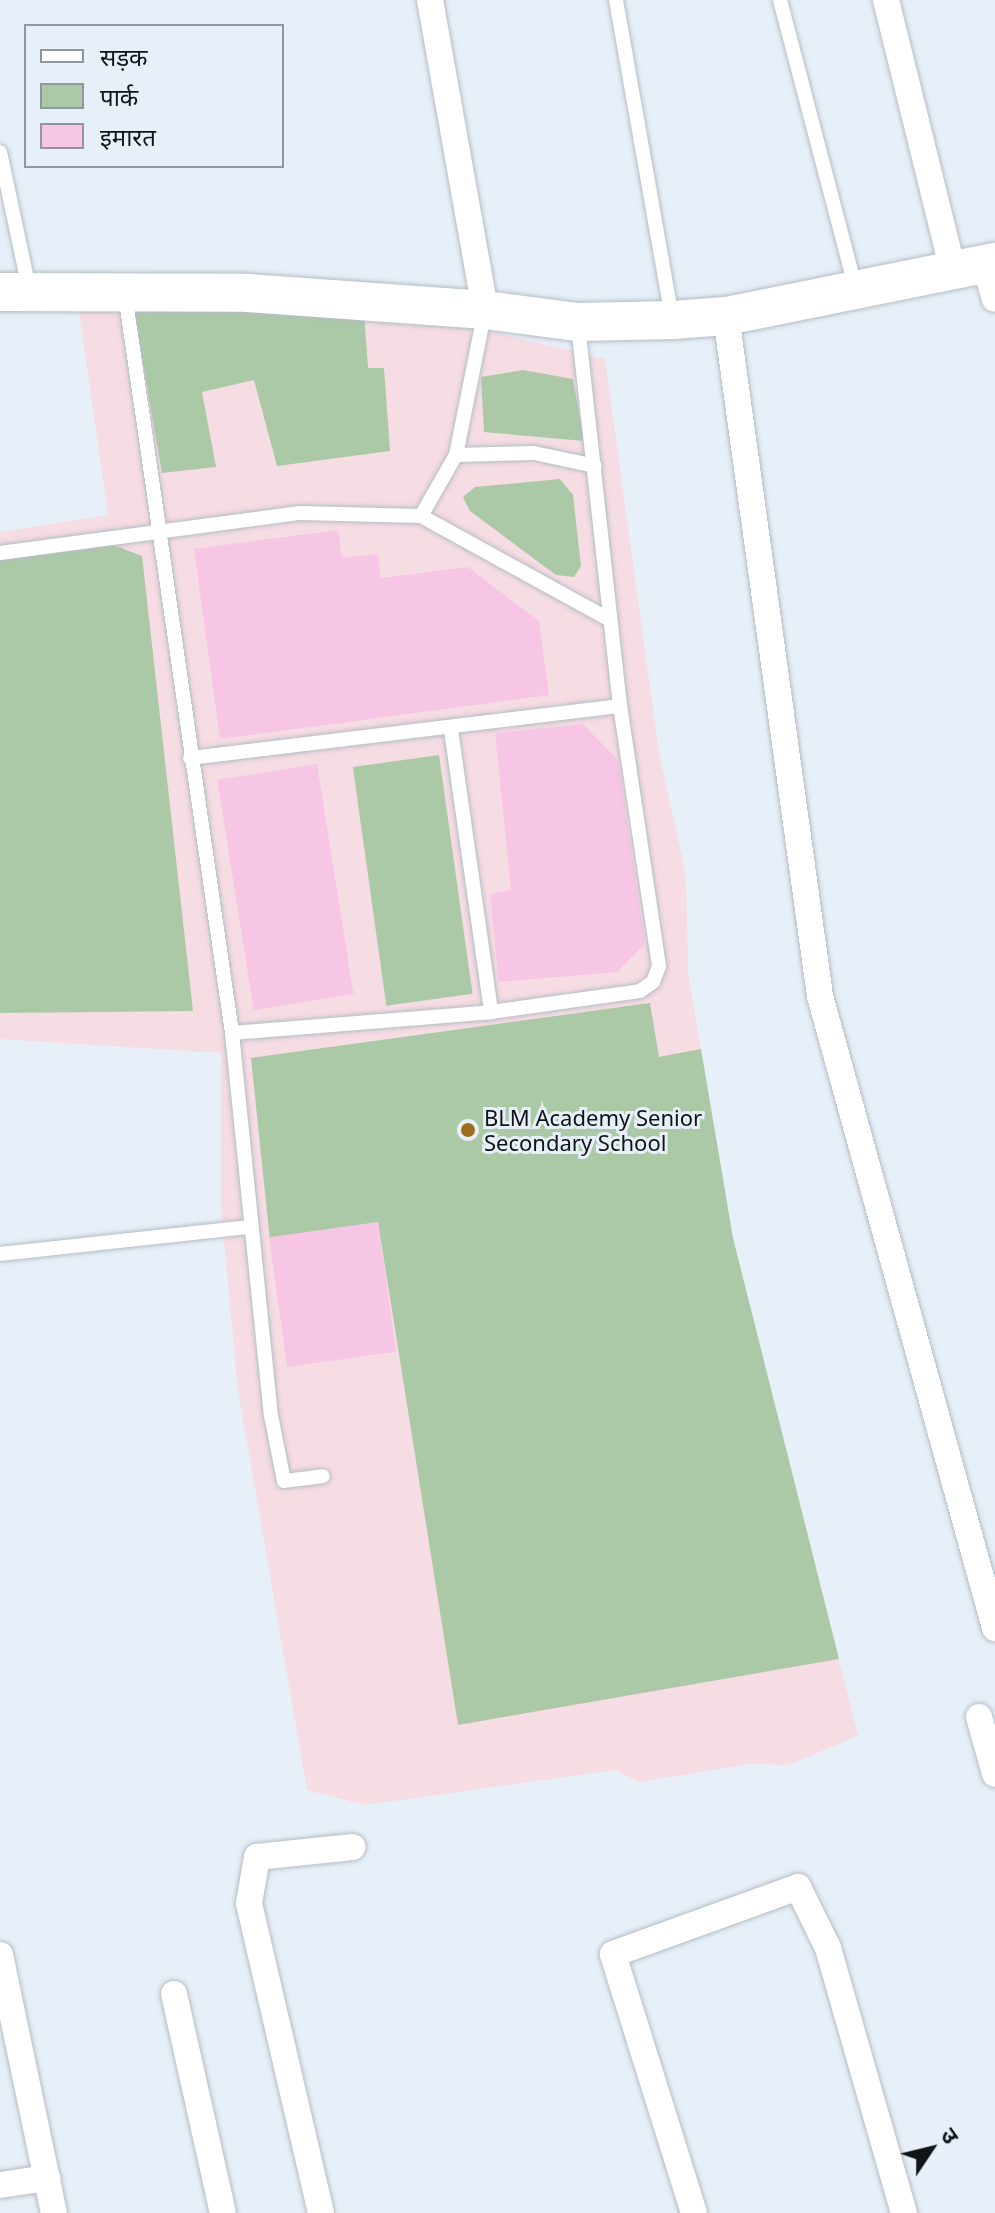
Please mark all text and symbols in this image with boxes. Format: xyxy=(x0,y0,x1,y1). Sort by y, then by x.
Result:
legend xyxy=(24,24,284,168)
text: सड़क xyxy=(100,40,148,73)
text: पार्क xyxy=(100,80,138,113)
text: इमारत xyxy=(100,120,156,153)
place label: BLM Academy Senior Secondary School xyxy=(484,1104,702,1156)
marker: BLM Academy Senior Secondary School xyxy=(459,1121,477,1139)
north arrow xyxy=(891,2109,971,2189)
text: उ xyxy=(935,2121,967,2149)

